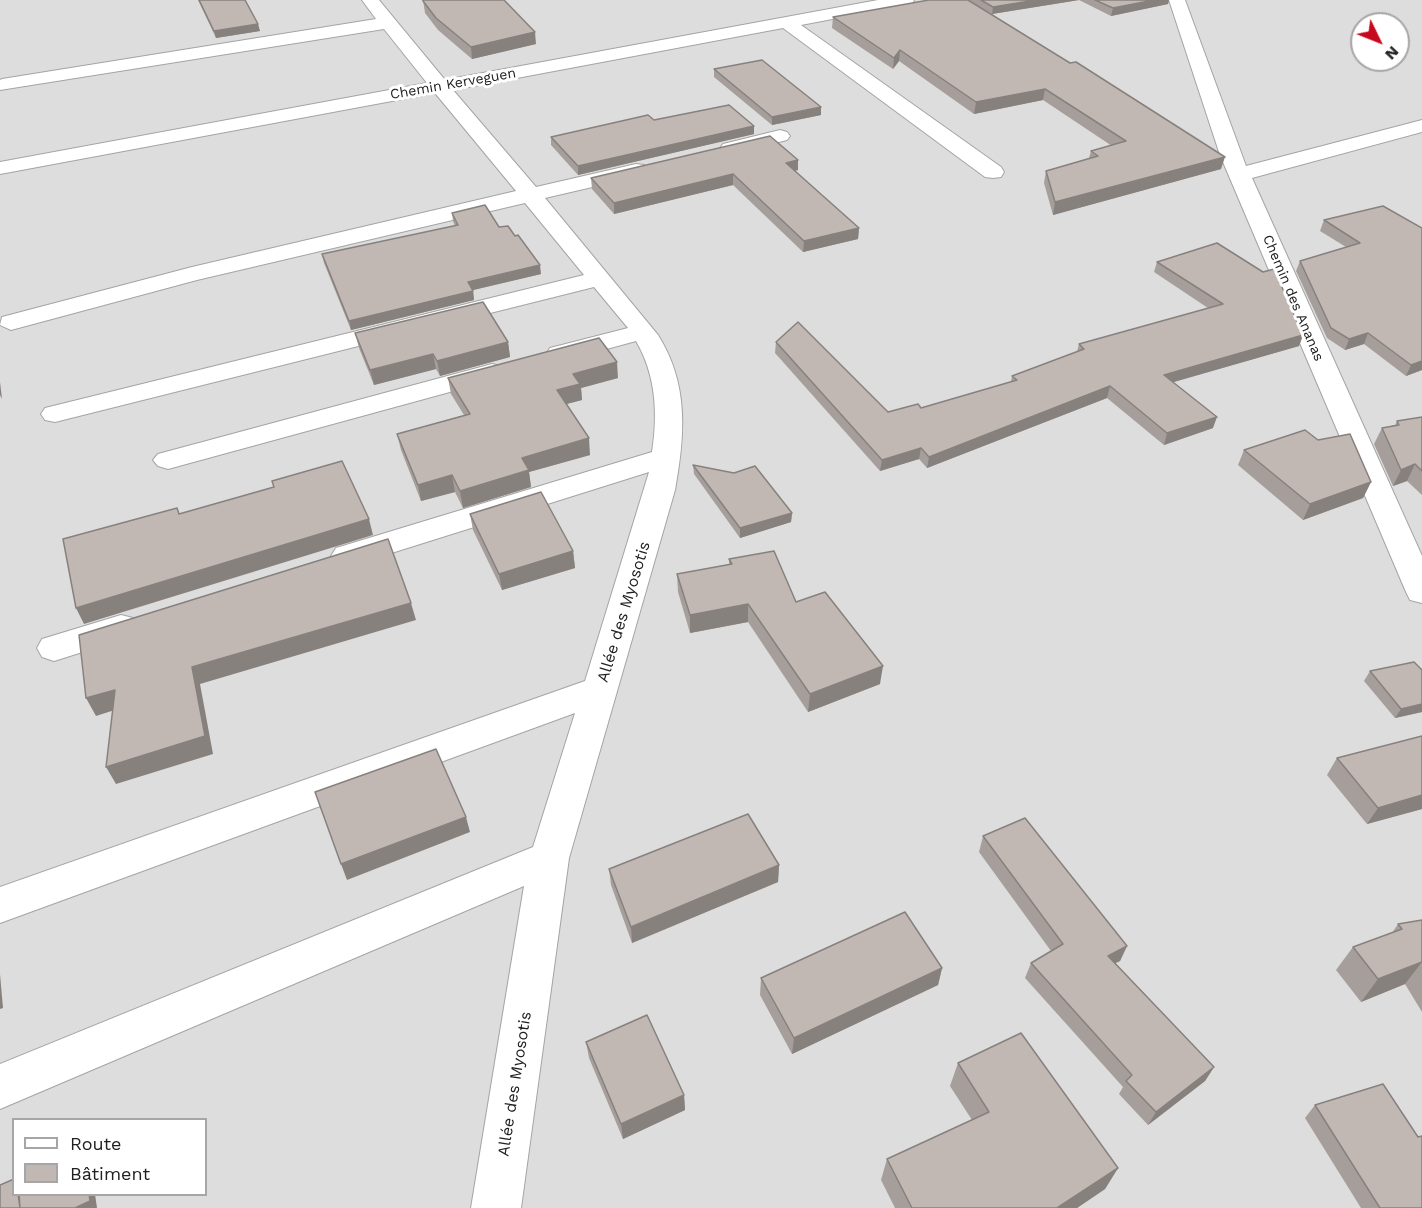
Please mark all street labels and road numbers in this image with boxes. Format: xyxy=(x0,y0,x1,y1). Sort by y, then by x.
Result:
street label: Chemin Kerveguen xyxy=(389,65,517,103)
street label: Chemin des Ananas xyxy=(1259,232,1327,364)
street label: Allée des Myosotis xyxy=(593,539,655,685)
street label: Allée des Myosotis xyxy=(494,1010,536,1158)

